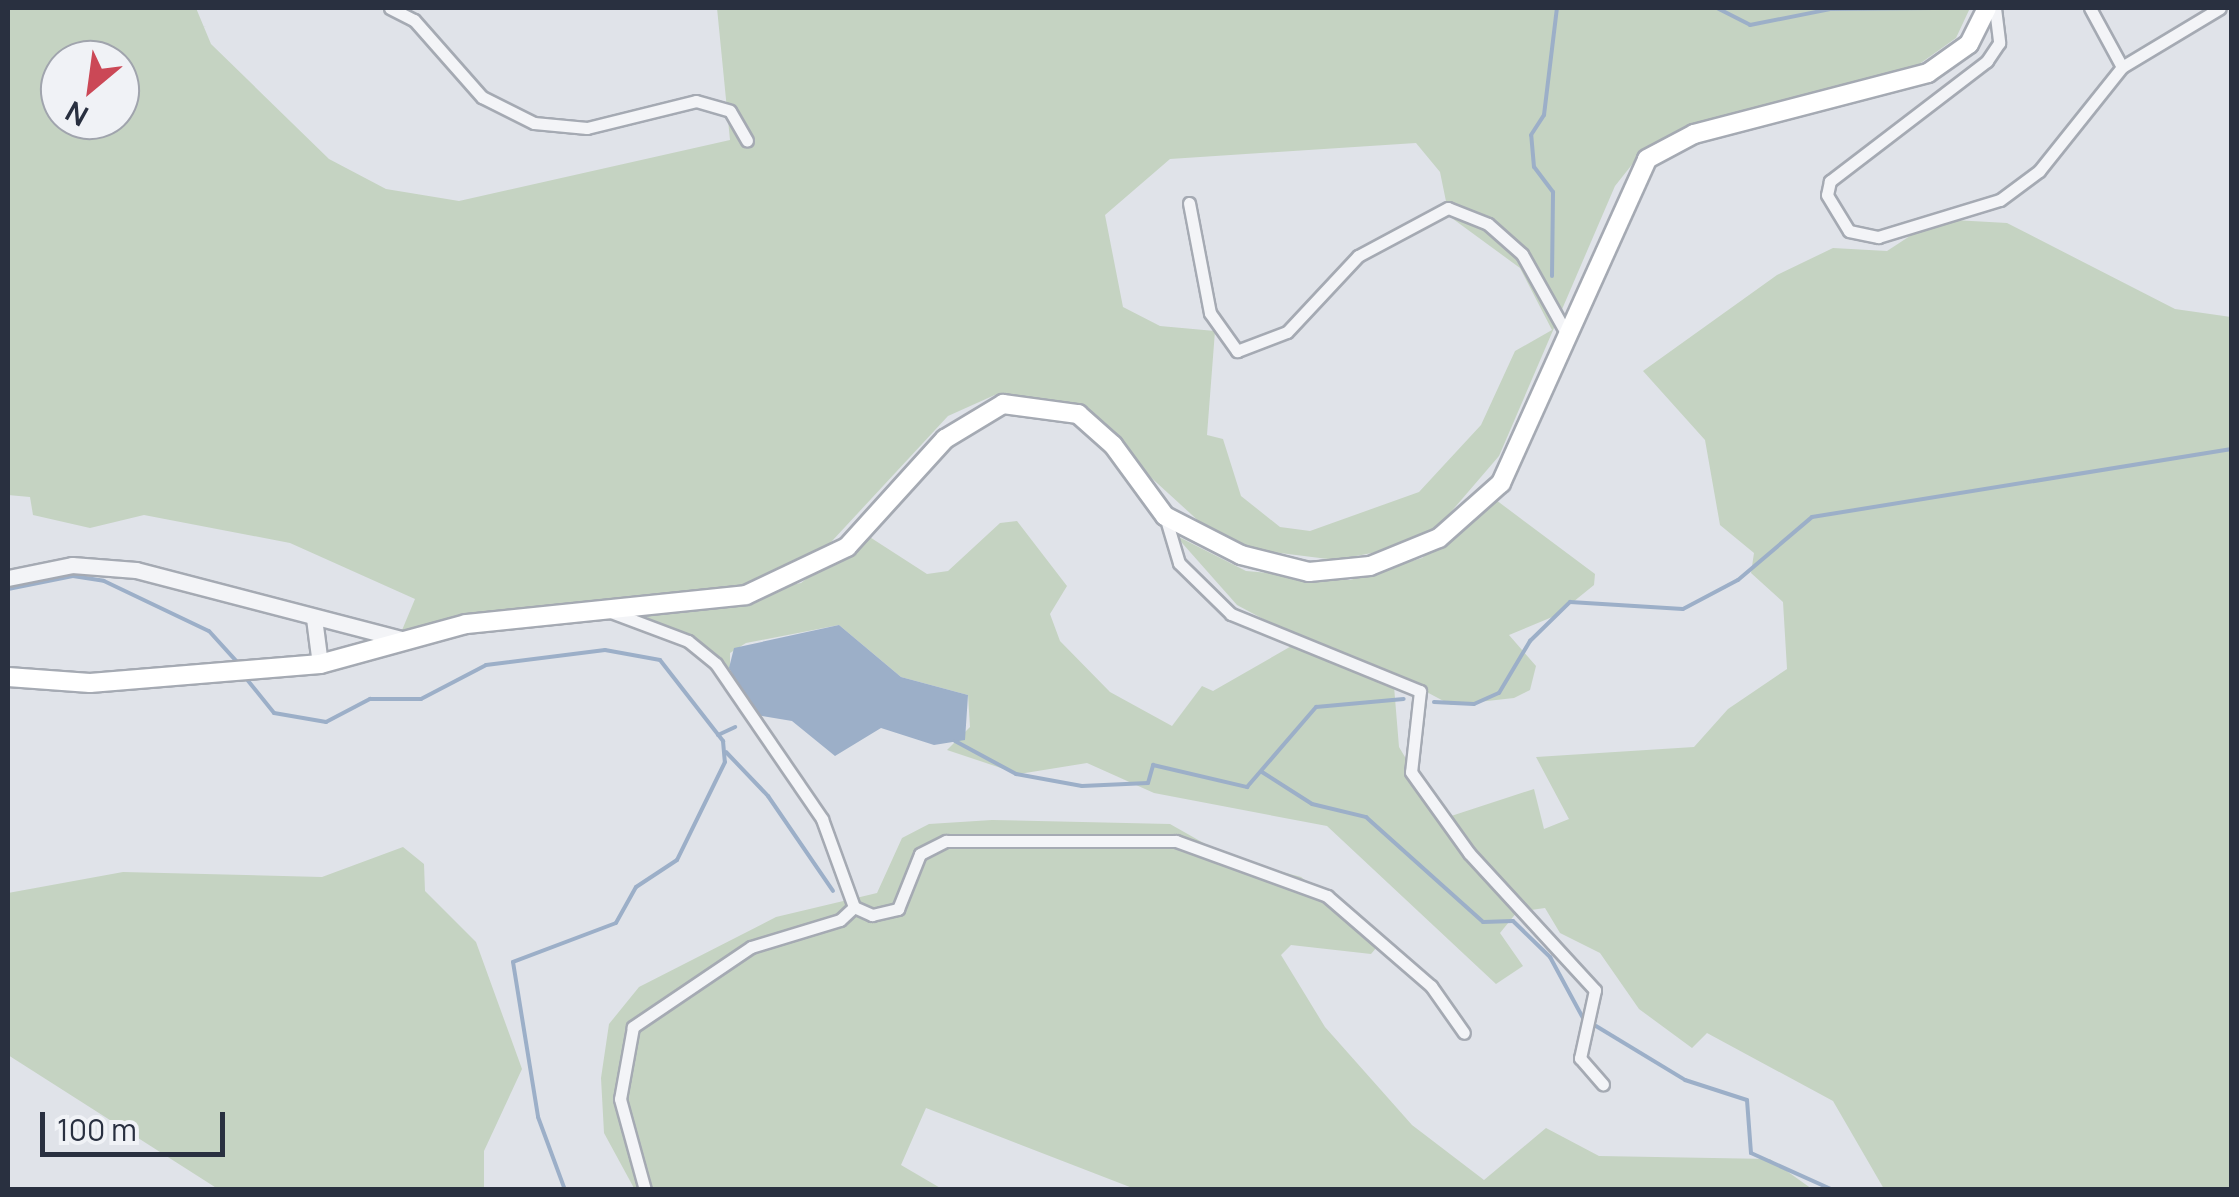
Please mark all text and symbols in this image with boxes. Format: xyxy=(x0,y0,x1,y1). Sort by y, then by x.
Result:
north arrow xyxy=(40,40,140,140)
text: N xyxy=(58,93,94,136)
scale bar xyxy=(45,1092,230,1154)
text: 100 m xyxy=(57,1109,137,1150)

